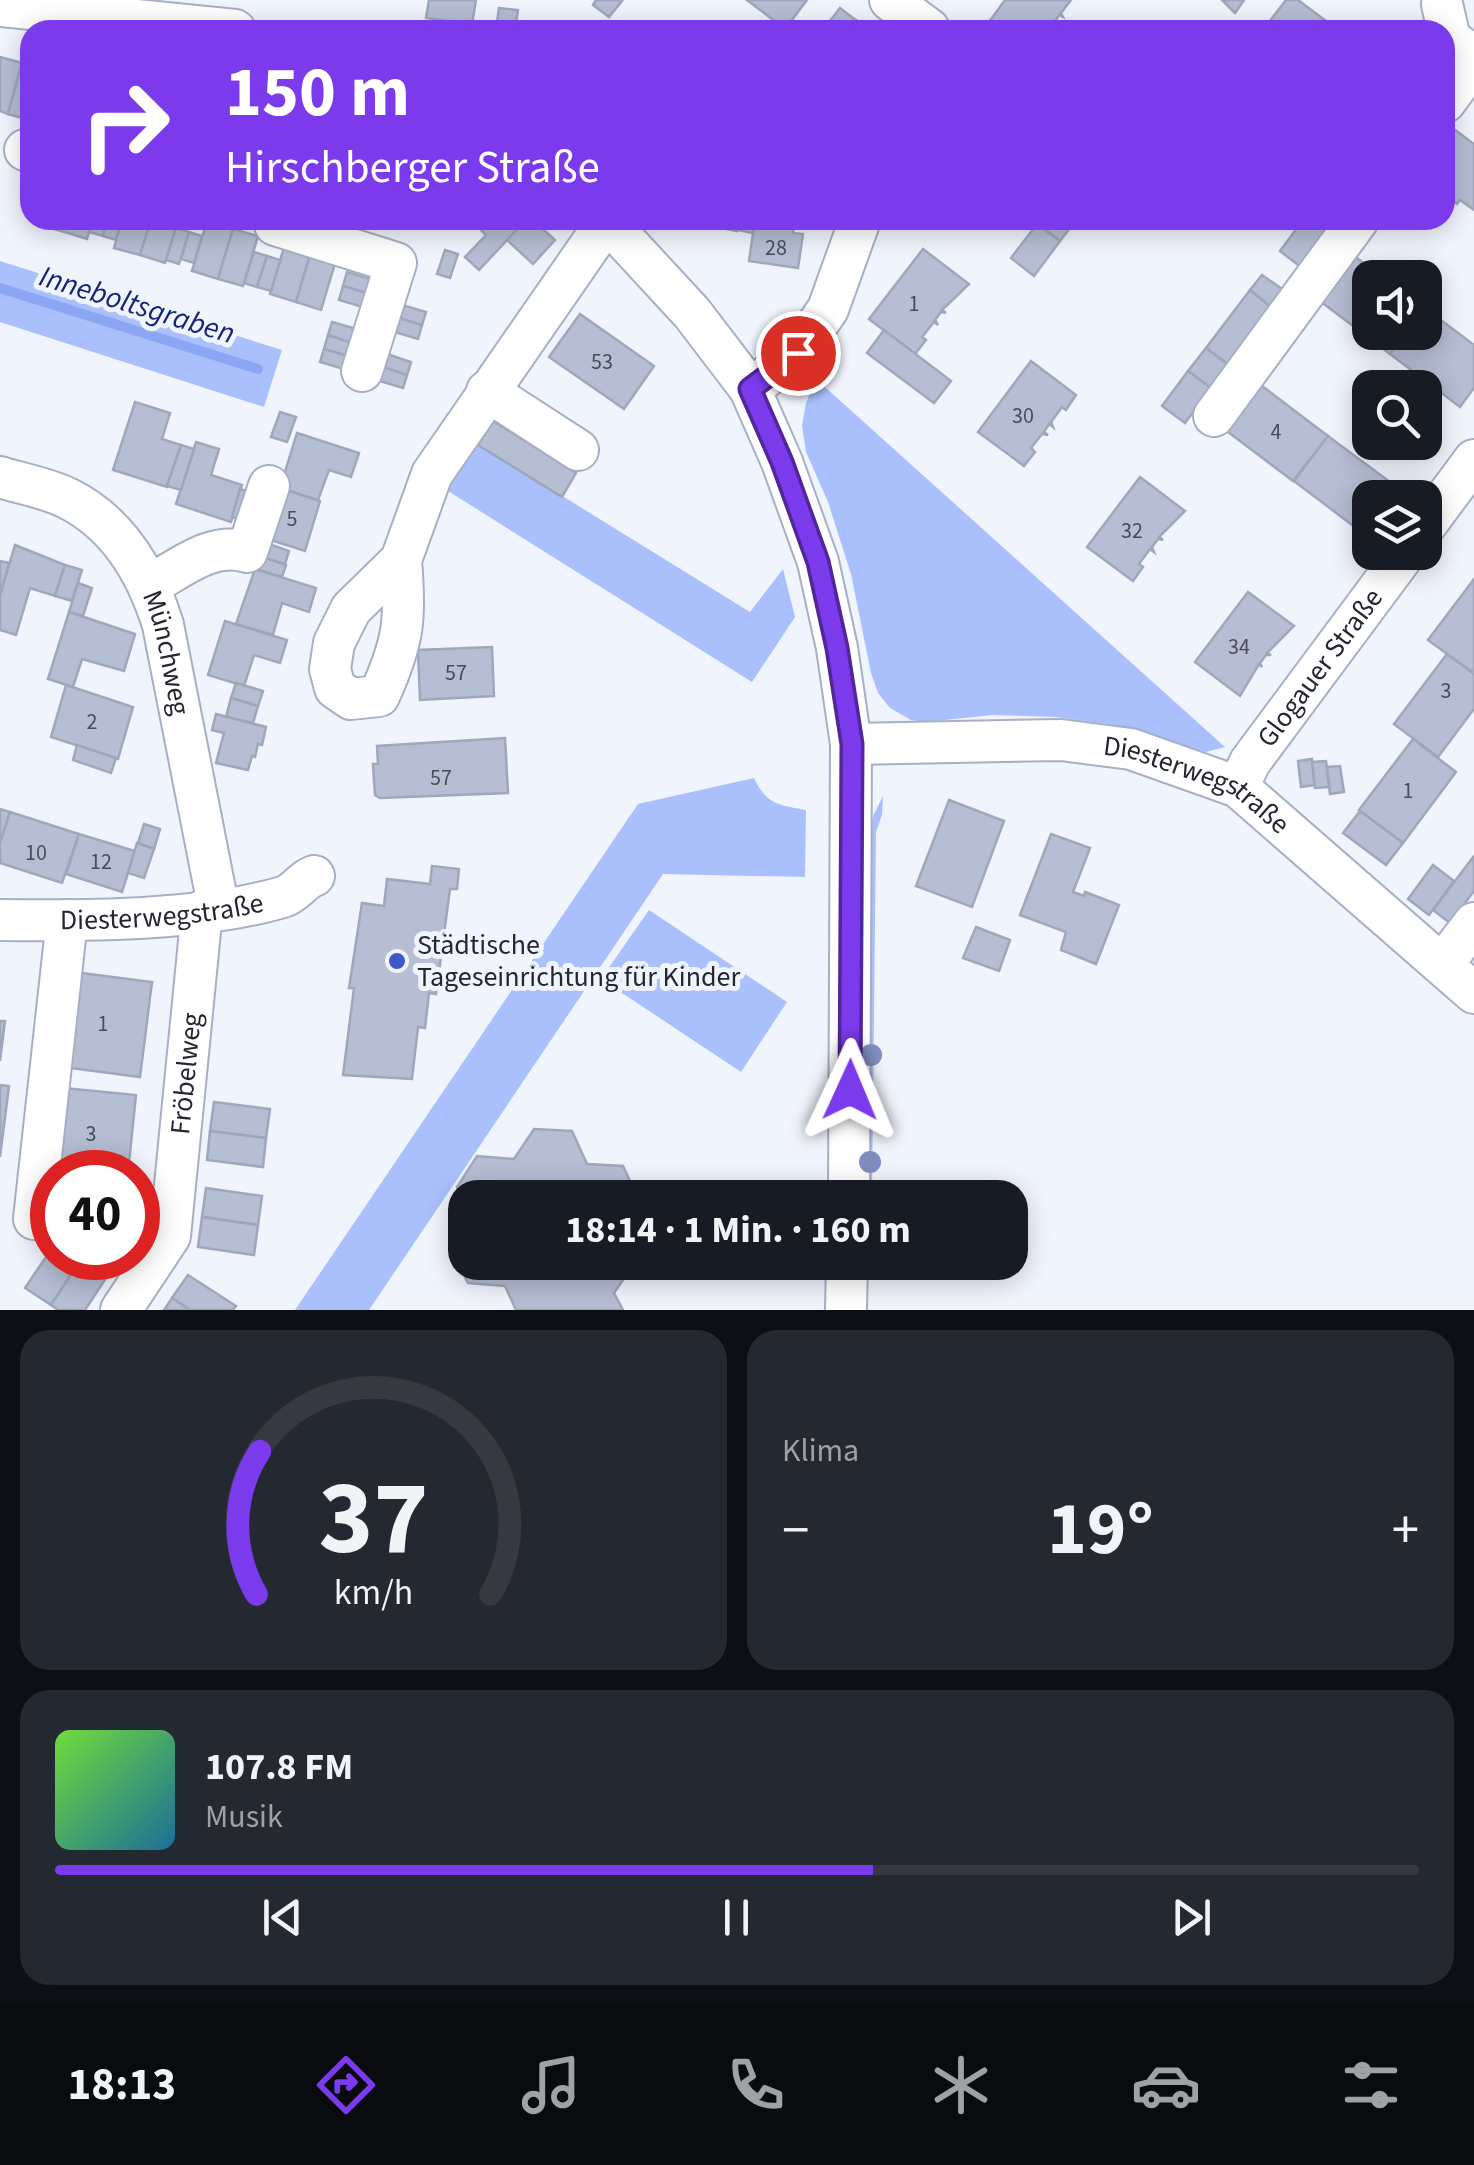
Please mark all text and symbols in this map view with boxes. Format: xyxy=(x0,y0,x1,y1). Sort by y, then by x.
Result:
text: 150 m xyxy=(225,43,410,143)
icon: right xyxy=(60,60,190,190)
text: Hirschberger Straße xyxy=(225,136,600,200)
house number: 28 xyxy=(765,232,787,264)
water label: Inneboltsgraben xyxy=(34,255,240,355)
map controls xyxy=(1352,260,1442,570)
button: sound xyxy=(1352,260,1442,350)
house number: 1 xyxy=(909,288,919,320)
pin xyxy=(756,311,841,396)
icon: arrive xyxy=(771,326,826,381)
house number: 53 xyxy=(591,346,613,378)
button: search xyxy=(1352,370,1442,460)
house number: 30 xyxy=(1012,400,1034,432)
house number: 4 xyxy=(1271,416,1282,448)
button: layers xyxy=(1352,480,1442,570)
house number: 5 xyxy=(287,503,297,535)
house number: 32 xyxy=(1121,515,1143,547)
street label: Glogauer Straße xyxy=(1248,580,1392,756)
street label: Münchweg xyxy=(132,584,200,718)
house number: 34 xyxy=(1228,631,1250,663)
house number: 57 xyxy=(445,657,467,689)
house number: 3 xyxy=(1441,675,1451,707)
house number: 2 xyxy=(87,706,97,738)
street label: Diesterwegstraße xyxy=(1101,726,1299,843)
house number: 57 xyxy=(430,762,452,794)
house number: 1 xyxy=(1403,775,1413,807)
house number: 10 xyxy=(25,837,47,869)
house number: 12 xyxy=(90,846,112,878)
street label: Diesterwegstraße xyxy=(60,883,267,940)
place label: Städtische Tageseinrichtung für Kinder xyxy=(417,925,740,997)
marker: Städtische Tageseinrichtung für Kinder xyxy=(386,950,408,972)
house number: 1 xyxy=(98,1008,108,1040)
street label: Fröbelweg xyxy=(160,1011,212,1136)
position arrow xyxy=(798,1038,902,1142)
house number: 3 xyxy=(86,1118,96,1150)
speed limit sign: 40 xyxy=(30,1150,160,1280)
text: 18:14 · 1 Min. · 160 m xyxy=(565,1203,911,1257)
text: Klima xyxy=(782,1428,859,1474)
text: 37 xyxy=(319,1446,428,1594)
text: 19° xyxy=(1047,1476,1154,1583)
text: − xyxy=(782,1492,809,1570)
text: + xyxy=(1392,1492,1419,1570)
text: km/h xyxy=(334,1567,413,1618)
text: 107.8 FM xyxy=(205,1740,353,1794)
text: Musik xyxy=(205,1794,283,1840)
icon: previous xyxy=(255,1890,310,1945)
icon: pause xyxy=(709,1890,764,1945)
icon: next xyxy=(1164,1890,1219,1945)
icon: directions xyxy=(311,2050,381,2120)
icon: music xyxy=(516,2050,586,2120)
icon: phone xyxy=(721,2050,791,2120)
icon: climate xyxy=(926,2050,996,2120)
icon: car xyxy=(1131,2050,1201,2120)
icon: filters xyxy=(1336,2050,1406,2120)
text: 18:13 xyxy=(68,2053,176,2117)

